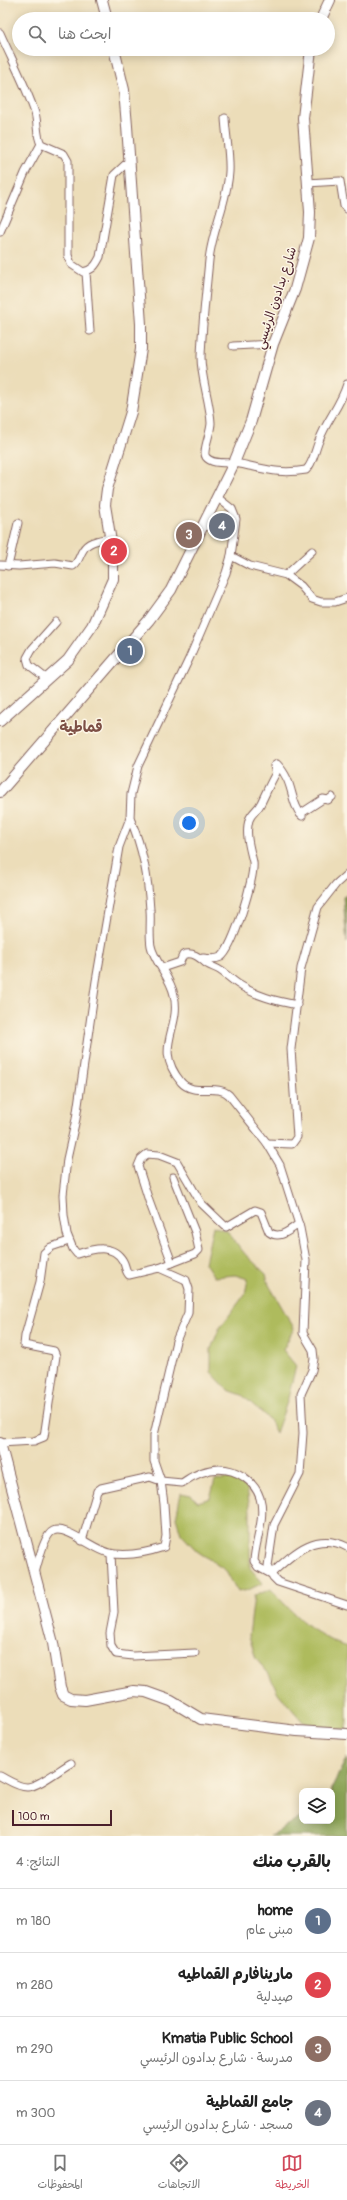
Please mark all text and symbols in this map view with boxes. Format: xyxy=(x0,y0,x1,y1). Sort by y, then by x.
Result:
search box xyxy=(12,12,335,56)
icon: search xyxy=(26,23,48,45)
text: ابحث هنا xyxy=(58,25,111,44)
street label: شارع بدادون الرئيسي xyxy=(252,245,303,352)
pin: 4 xyxy=(209,511,235,541)
pin: 3 xyxy=(176,520,202,550)
pin: 2 xyxy=(101,536,127,566)
pin: 1 xyxy=(117,636,143,666)
district label: قماطية xyxy=(59,718,103,737)
your location xyxy=(179,813,199,833)
map controls xyxy=(299,1788,335,1824)
button: layers xyxy=(299,1788,335,1824)
scale bar xyxy=(12,1808,112,1827)
text: 100 m xyxy=(18,1810,49,1823)
text: بالقرب منك xyxy=(253,1851,331,1872)
text: النتائج: 4 xyxy=(16,1854,60,1870)
text: home xyxy=(258,1901,293,1920)
text: 180 m xyxy=(16,1913,51,1929)
text: 1 xyxy=(315,1913,321,1929)
text: مبنى عام xyxy=(246,1922,293,1938)
text: مارينافارم القماطيه xyxy=(178,1965,293,1984)
text: 280 m xyxy=(16,1977,53,1993)
text: 2 xyxy=(314,1977,322,1993)
text: صيدلية xyxy=(256,1989,293,2005)
text: Kmatia Public School xyxy=(162,2029,293,2048)
text: 290 m xyxy=(16,2041,53,2057)
text: 3 xyxy=(314,2041,322,2057)
text: مدرسة · شارع بدادون الرئيسي xyxy=(140,2050,293,2066)
text: جامع القماطية xyxy=(206,2093,293,2112)
text: 300 m xyxy=(16,2105,55,2121)
text: 4 xyxy=(314,2105,322,2121)
text: مسجد · شارع بدادون الرئيسي xyxy=(143,2117,293,2133)
tab: المحفوظات xyxy=(38,2152,83,2194)
tab: الاتجاهات xyxy=(158,2152,200,2194)
tab: الخريطة xyxy=(275,2152,310,2194)

